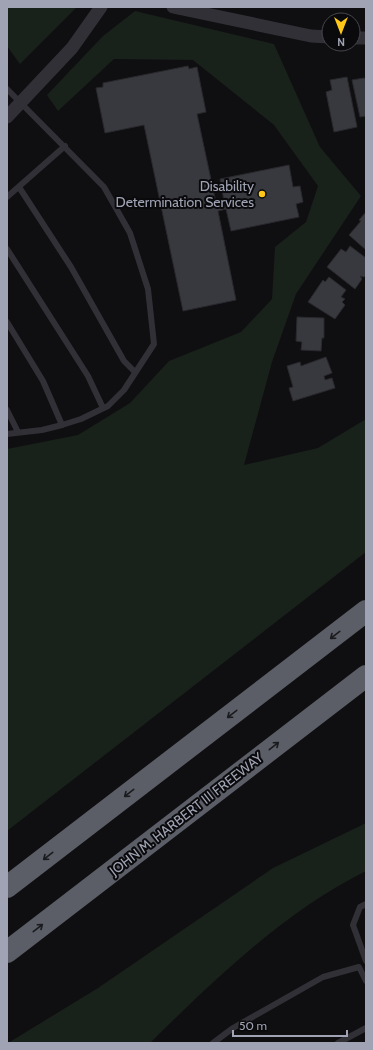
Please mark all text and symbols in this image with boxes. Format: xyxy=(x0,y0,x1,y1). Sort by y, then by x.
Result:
north arrow xyxy=(321,12,361,52)
text: N xyxy=(337,35,345,49)
place label: Disability Determination Services xyxy=(116,177,254,211)
marker: Disability Determination Services xyxy=(257,189,267,199)
one-way arrow xyxy=(330,631,341,639)
one-way arrow xyxy=(227,710,238,718)
one-way arrow xyxy=(268,742,279,751)
street label: JOHN M. HARBERT III FREEWAY xyxy=(105,748,267,880)
one-way arrow xyxy=(123,789,134,798)
one-way arrow xyxy=(42,851,53,860)
one-way arrow xyxy=(32,924,43,933)
scale bar xyxy=(233,1012,347,1038)
text: 50 m xyxy=(239,1018,267,1033)

